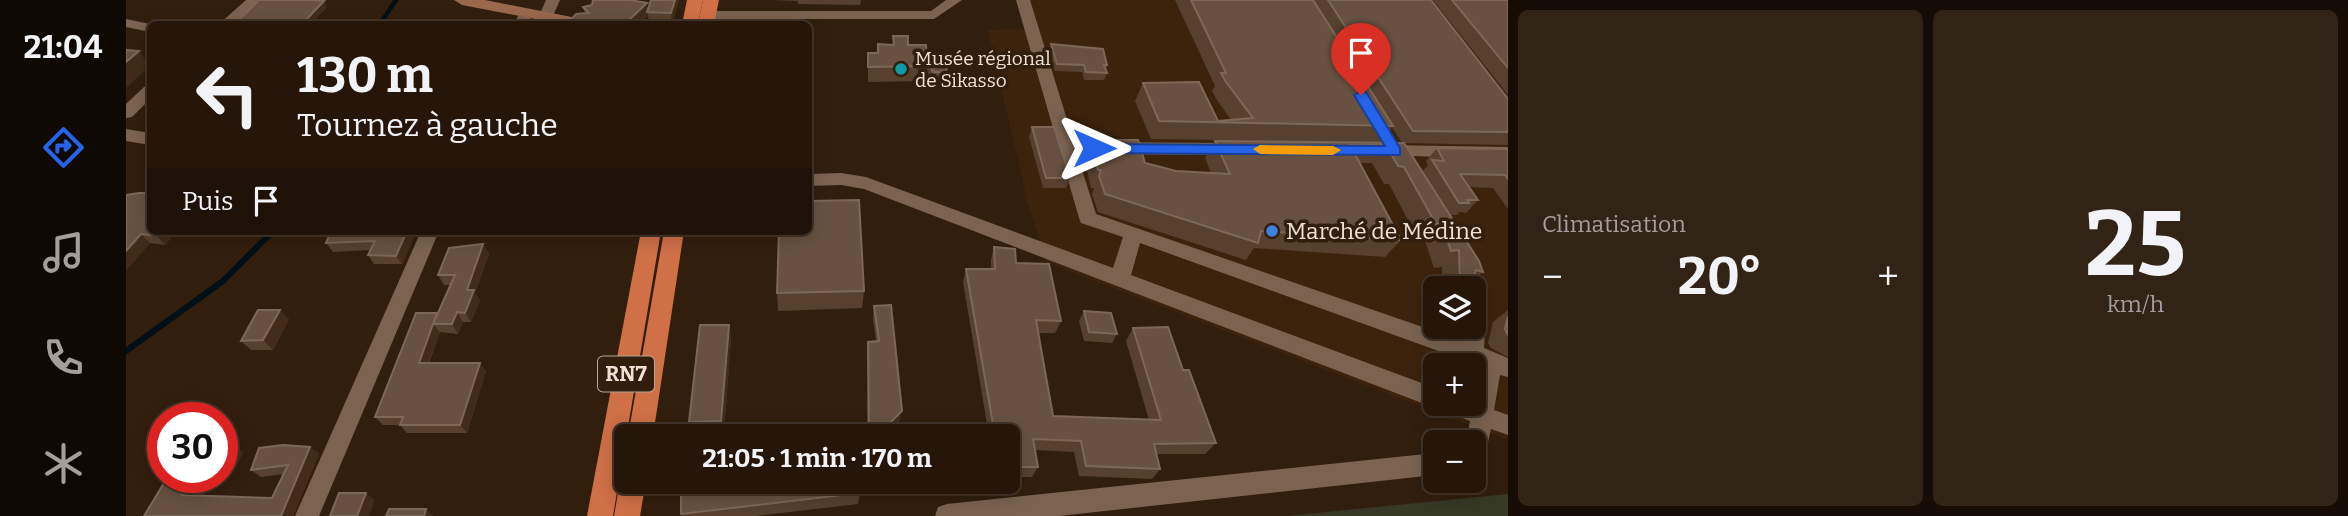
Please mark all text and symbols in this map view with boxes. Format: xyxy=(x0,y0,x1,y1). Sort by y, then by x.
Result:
pin xyxy=(1331,23,1391,95)
text: 21:04 xyxy=(23,28,103,66)
icon: arrive xyxy=(1342,34,1380,72)
text: 130 m xyxy=(297,46,433,105)
place label: Musée régional de Sikasso xyxy=(915,47,1051,92)
icon: left xyxy=(182,49,273,140)
marker: Musée régional de Sikasso xyxy=(893,61,909,77)
text: Tournez à gauche xyxy=(297,106,558,144)
position arrow xyxy=(1057,111,1131,185)
icon: directions xyxy=(39,123,88,172)
icon: arrive xyxy=(247,182,285,220)
text: Puis xyxy=(182,186,233,217)
text: 25 xyxy=(2085,190,2186,299)
text: Climatisation xyxy=(1542,210,1686,238)
place label: Marché de Médine xyxy=(1286,217,1482,245)
marker: Marché de Médine xyxy=(1264,223,1280,239)
icon: music xyxy=(39,228,88,277)
text: 20° xyxy=(1678,245,1762,308)
text: − xyxy=(1542,254,1563,300)
text: + xyxy=(1877,254,1899,300)
map controls xyxy=(1423,276,1486,493)
button: layers xyxy=(1423,276,1486,339)
text: km/h xyxy=(2107,290,2164,318)
icon: phone xyxy=(39,333,88,382)
button: + xyxy=(1423,353,1486,416)
road number: RN7 xyxy=(598,356,654,392)
speed limit sign: 30 xyxy=(147,402,238,493)
button: − xyxy=(1423,430,1486,493)
icon: climate xyxy=(39,439,88,488)
text: 21:05 · 1 min · 170 m xyxy=(702,443,932,474)

